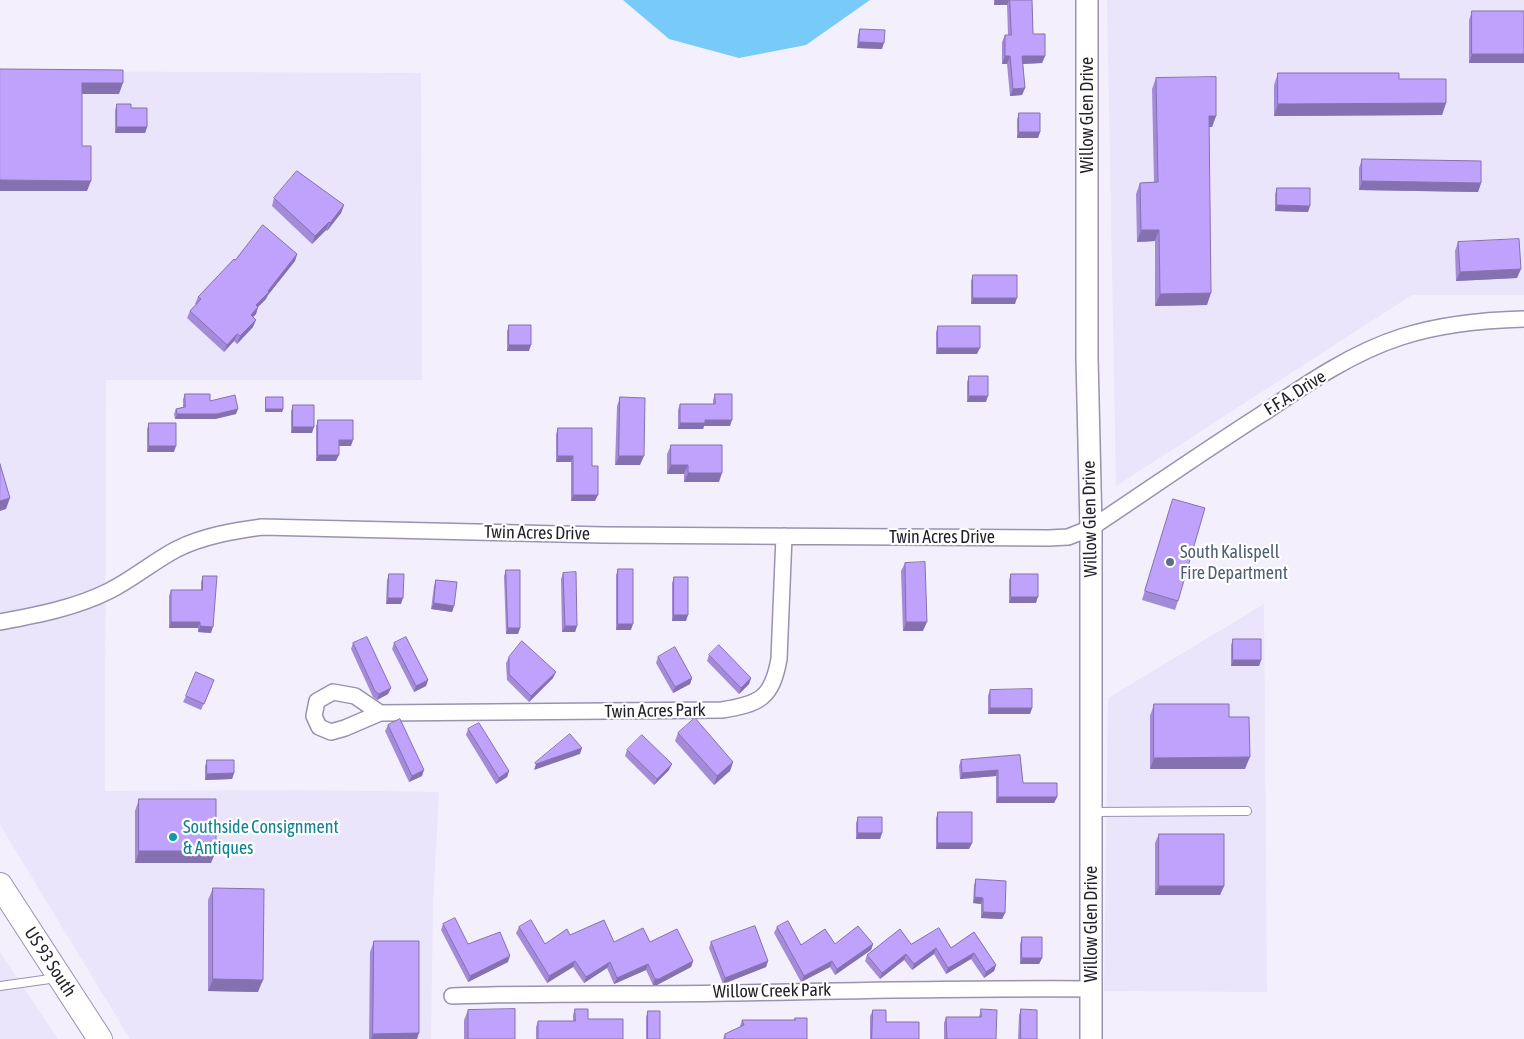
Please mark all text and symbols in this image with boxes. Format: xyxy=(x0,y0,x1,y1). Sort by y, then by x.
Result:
street label: Willow Glen Drive xyxy=(1076,57,1098,173)
street label: F.F.A. Drive xyxy=(1260,366,1330,420)
street label: Willow Glen Drive xyxy=(1078,461,1102,577)
street label: Twin Acres Drive xyxy=(484,521,590,545)
street label: Twin Acres Drive xyxy=(889,526,995,548)
place label: South Kalispell Fire Department xyxy=(1180,541,1288,584)
marker: South Kalispell Fire Department xyxy=(1164,556,1176,568)
street label: Twin Acres Park xyxy=(604,699,706,723)
place label: Southside Consignment & Antiques xyxy=(183,816,339,859)
marker: Southside Consignment & Antiques xyxy=(167,831,179,843)
street label: Willow Glen Drive xyxy=(1080,866,1102,982)
street label: US 93 South xyxy=(20,923,80,1001)
street label: Willow Creek Park xyxy=(713,979,831,1003)

